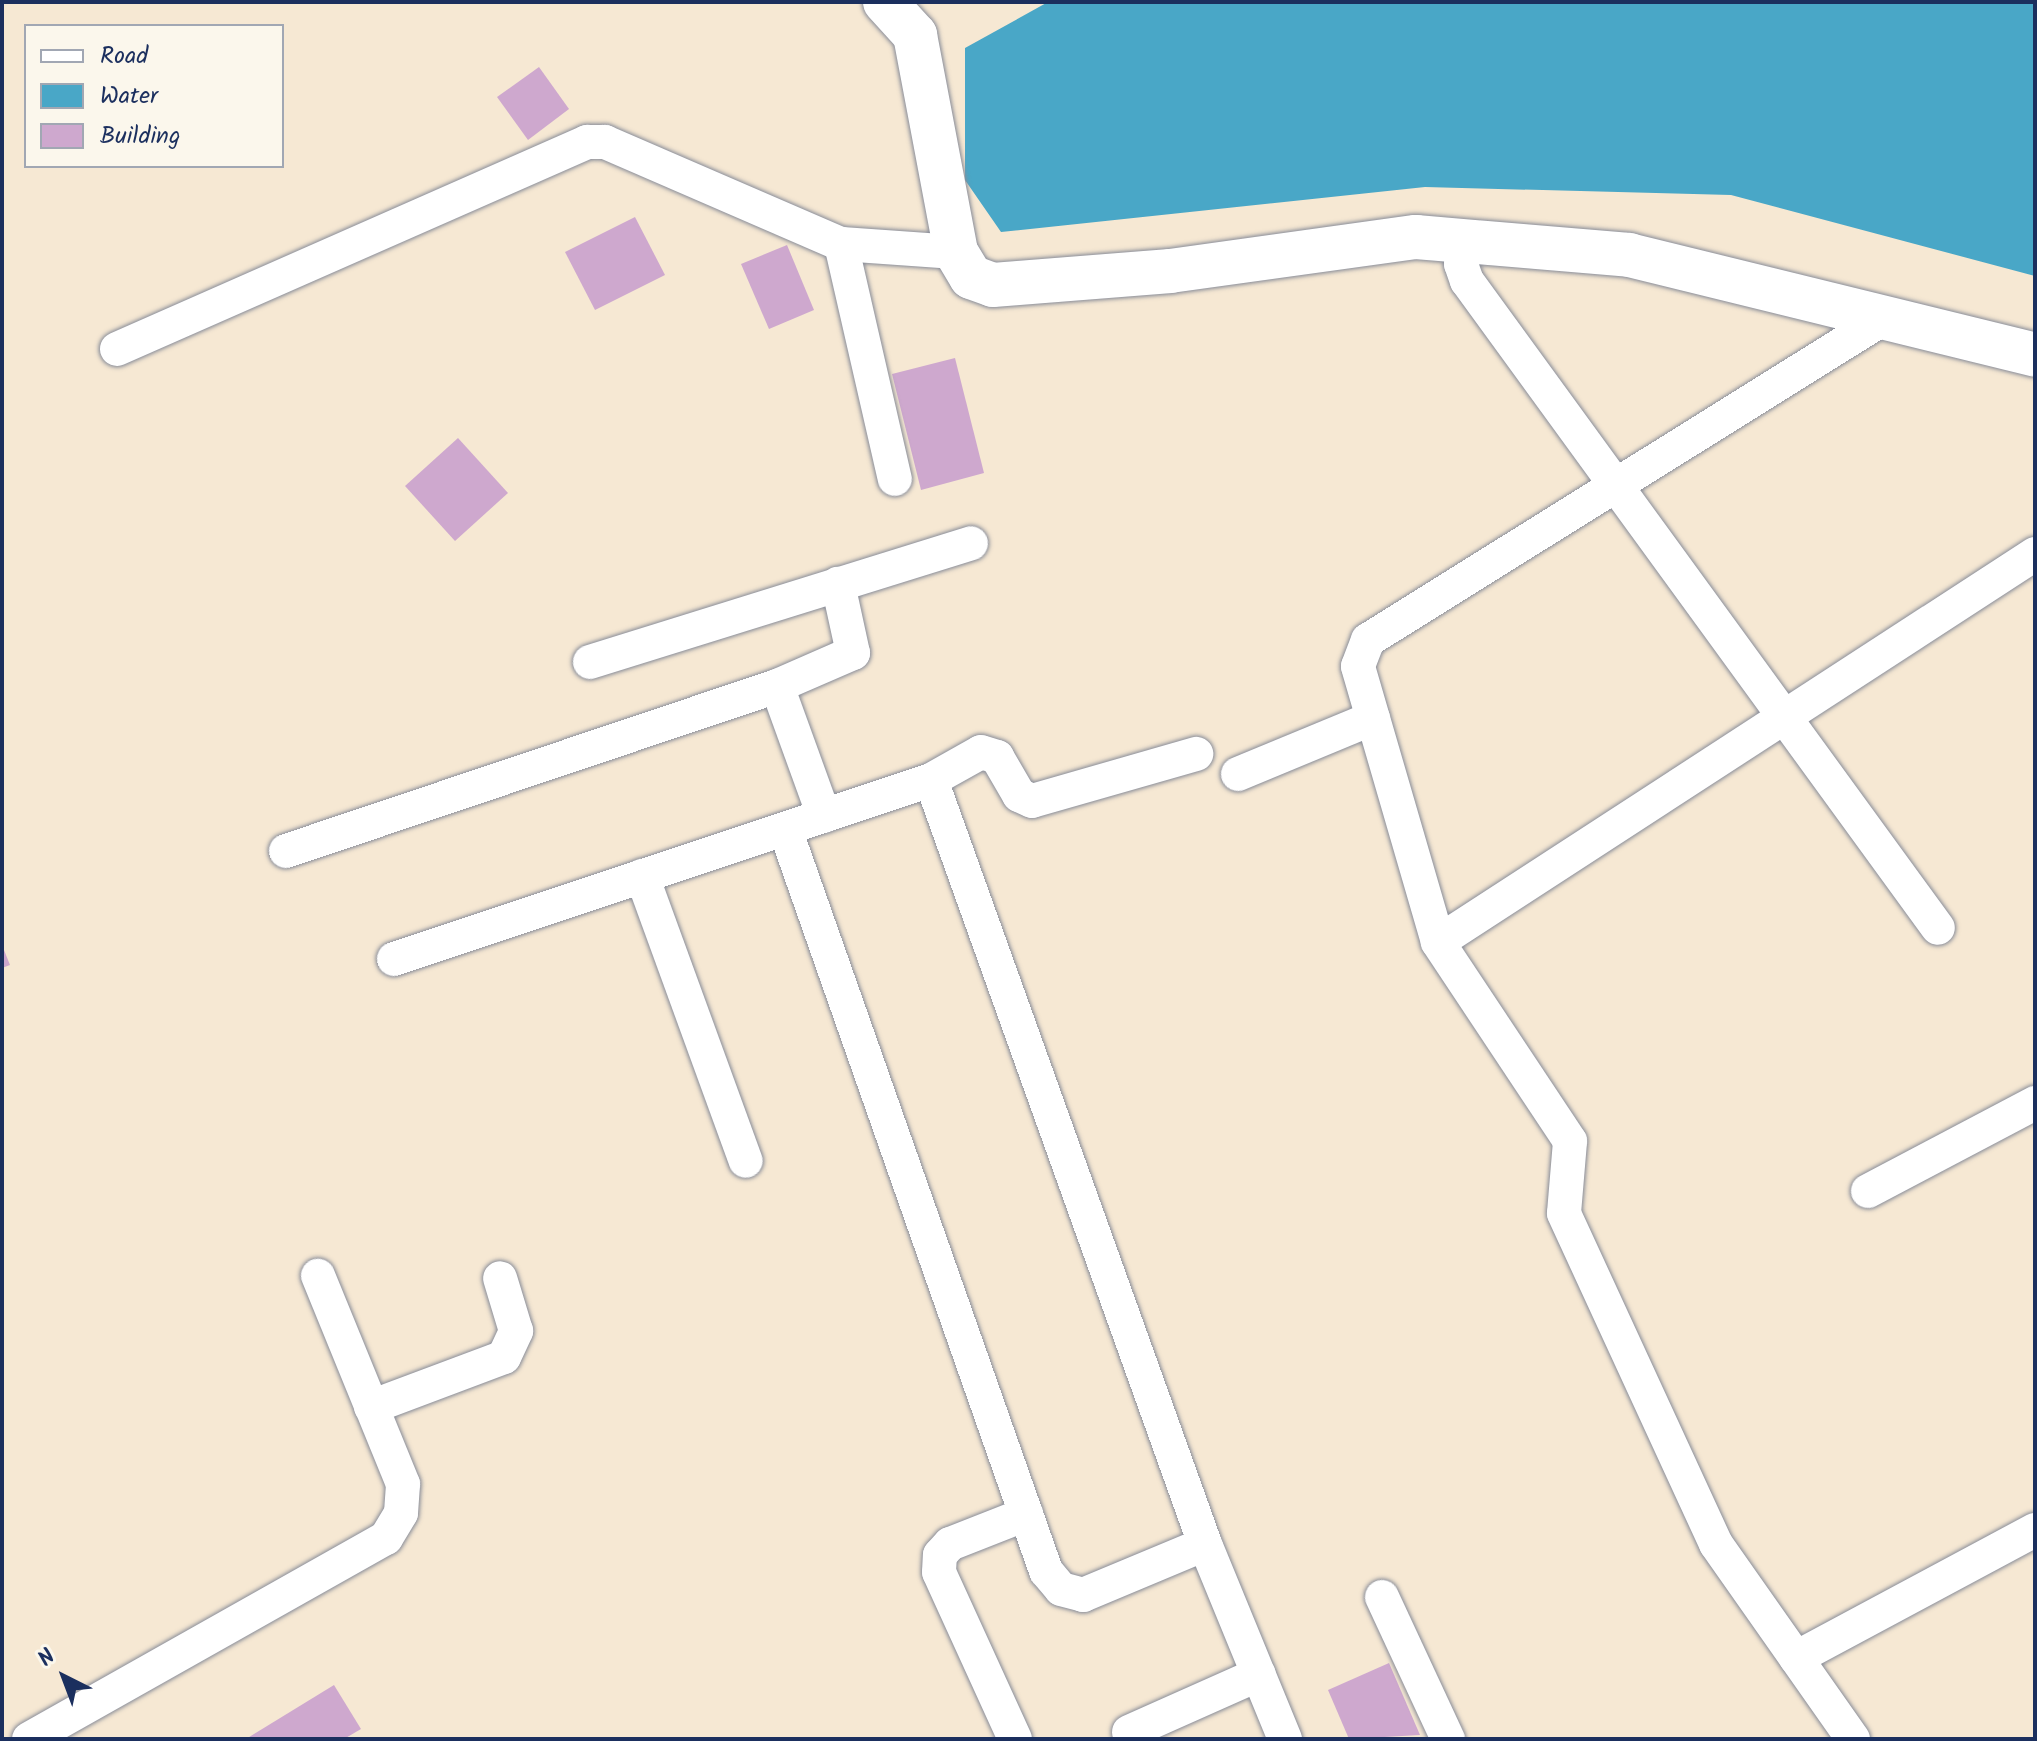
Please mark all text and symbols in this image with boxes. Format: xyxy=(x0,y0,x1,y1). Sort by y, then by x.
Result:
legend xyxy=(24,24,284,168)
text: Road xyxy=(100,37,148,76)
text: Water xyxy=(100,77,158,116)
text: Building xyxy=(100,117,180,156)
north arrow xyxy=(24,1637,104,1717)
text: N xyxy=(31,1641,64,1676)

